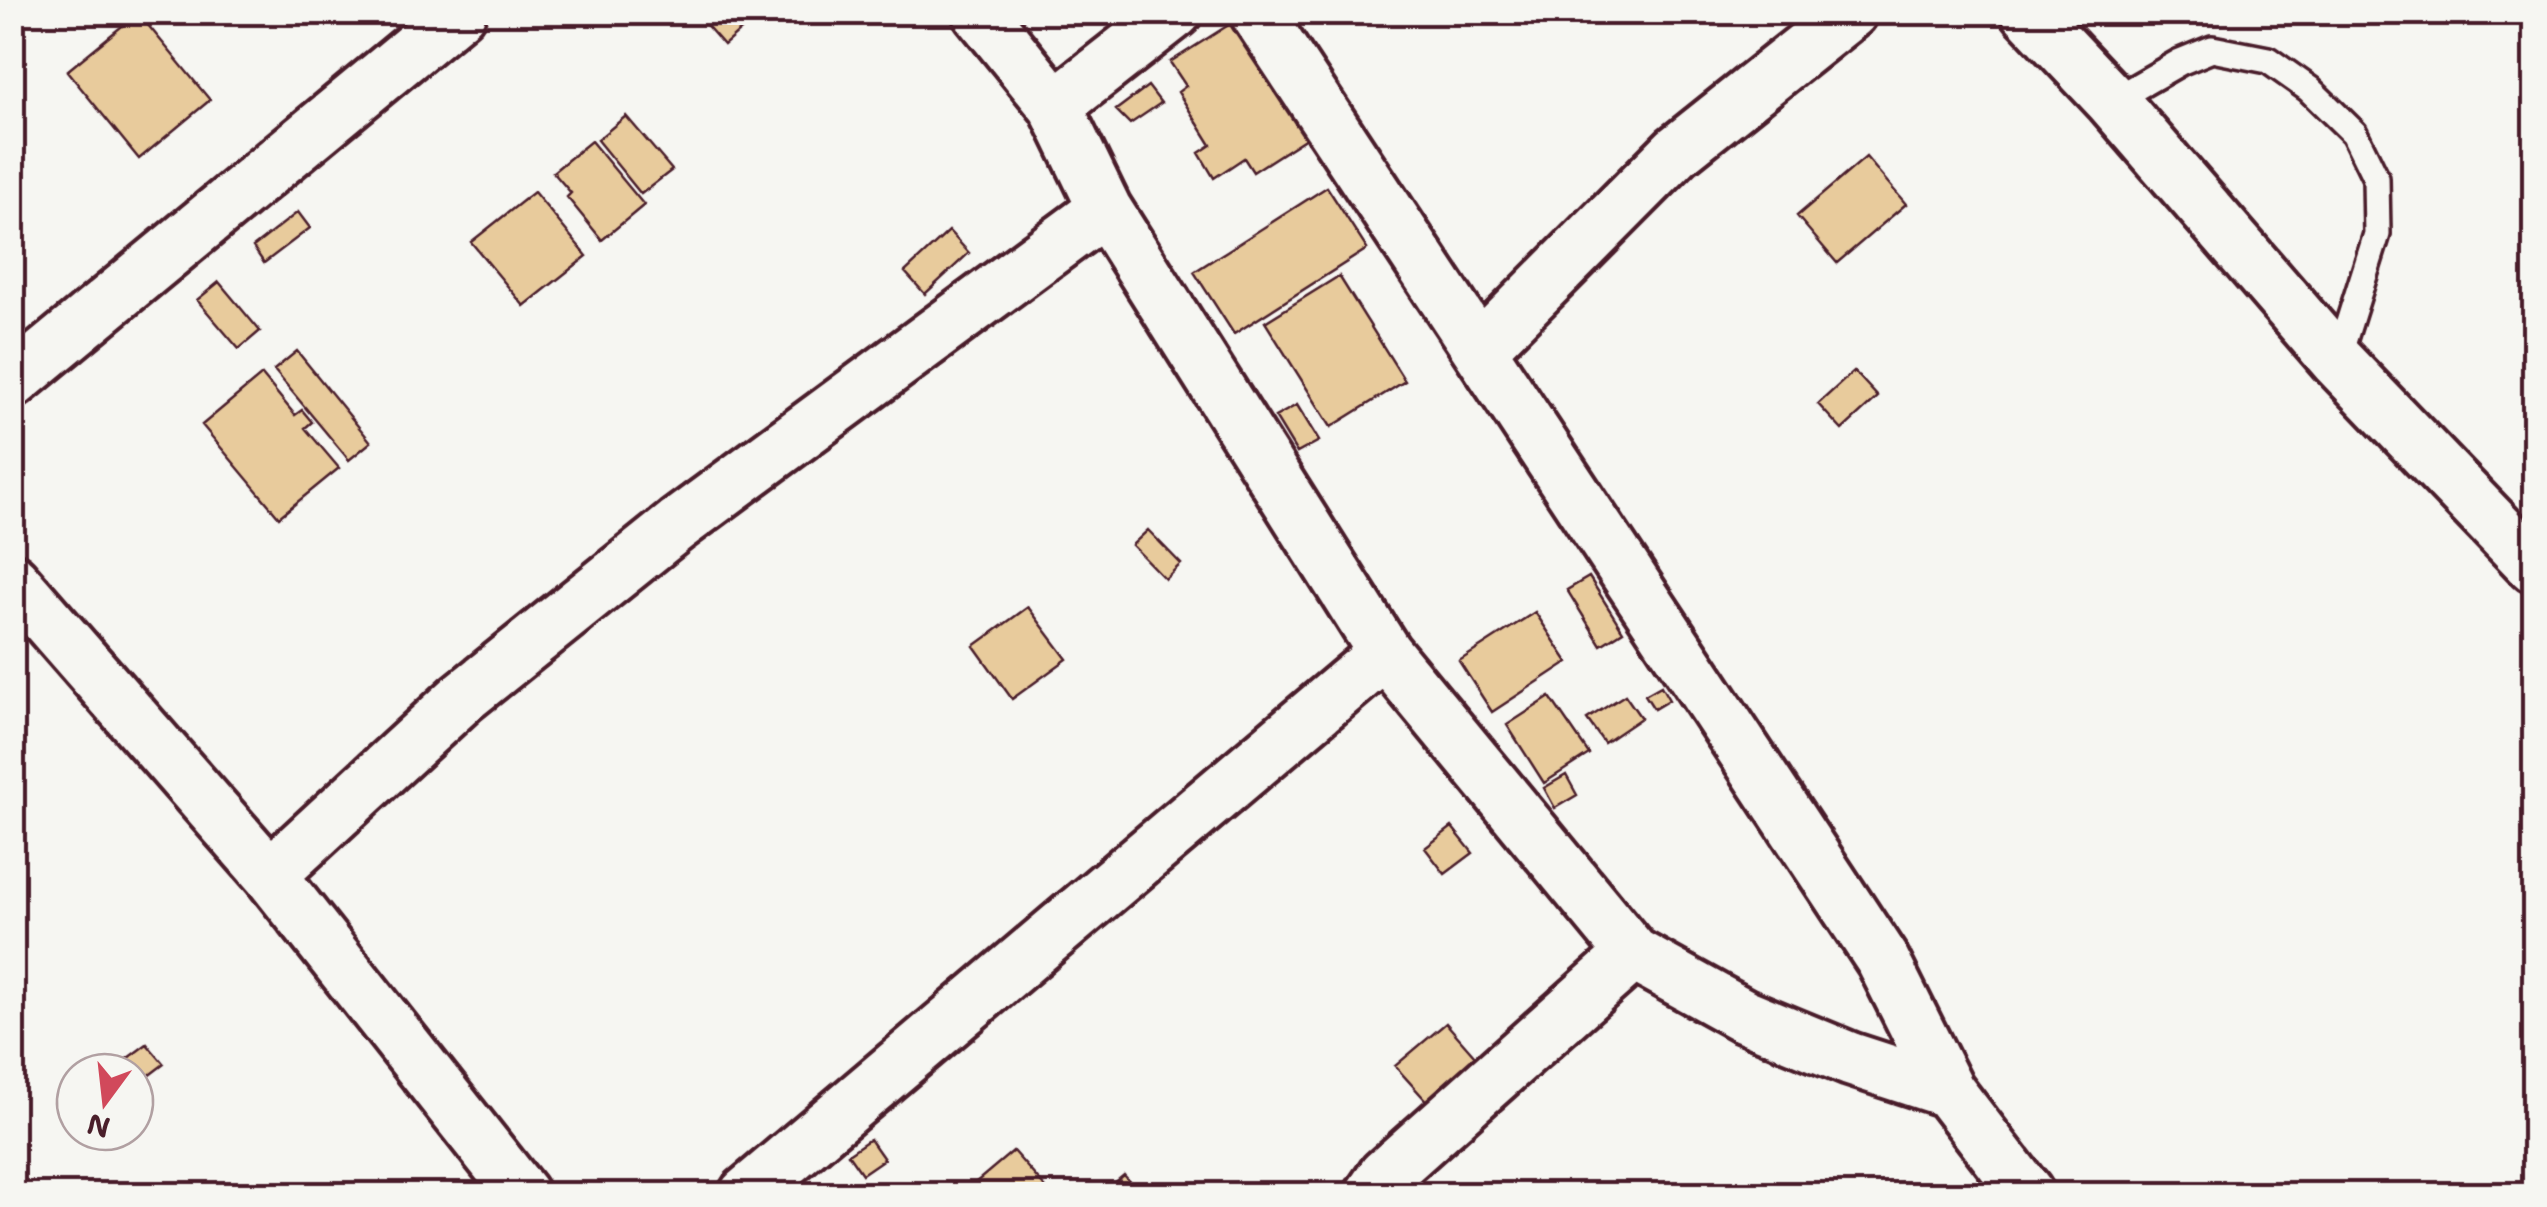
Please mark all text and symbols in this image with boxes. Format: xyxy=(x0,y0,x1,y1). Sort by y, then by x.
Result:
north arrow xyxy=(55,1052,155,1152)
text: N xyxy=(83,1105,114,1147)

